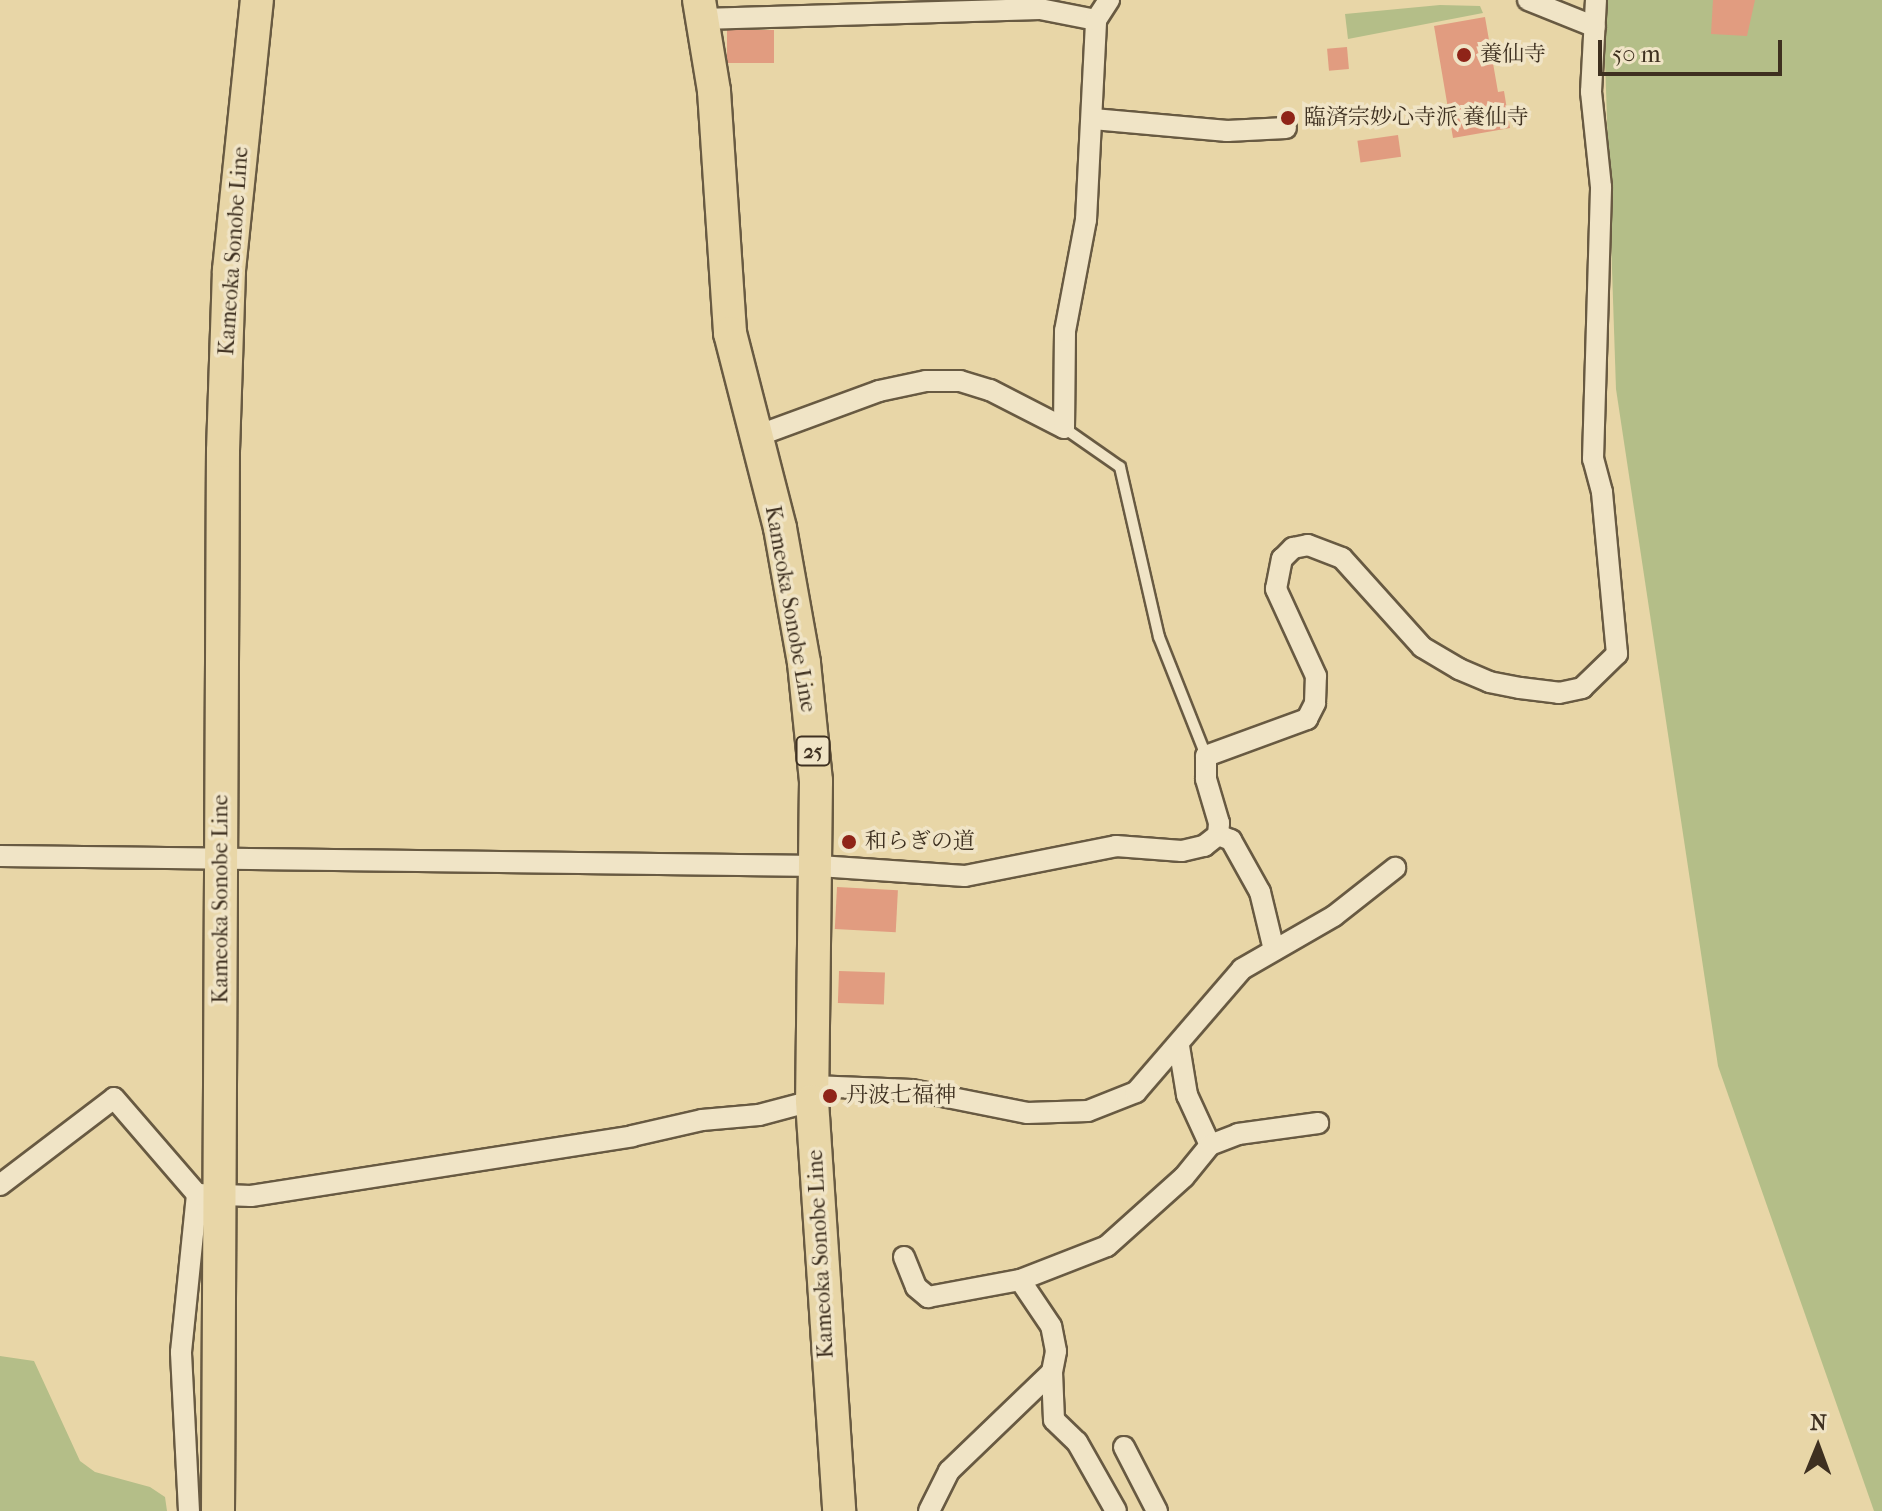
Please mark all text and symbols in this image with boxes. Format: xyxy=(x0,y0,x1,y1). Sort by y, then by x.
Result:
scale bar xyxy=(1602,24,1786,74)
text: 50 m xyxy=(1612,40,1661,68)
place label: 養仙寺 xyxy=(1480,42,1546,68)
marker: 養仙寺 xyxy=(1455,46,1473,64)
place label: 臨済宗妙心寺派 養仙寺 xyxy=(1304,105,1529,131)
marker: 臨済宗妙心寺派 養仙寺 xyxy=(1279,109,1297,127)
street label: Kameoka Sonobe Line xyxy=(214,146,254,356)
street label: Kameoka Sonobe Line xyxy=(759,504,821,714)
road number: 25 xyxy=(795,735,831,767)
street label: Kameoka Sonobe Line xyxy=(208,794,234,1004)
place label: 和らぎの道 xyxy=(865,829,975,855)
marker: 和らぎの道 xyxy=(840,833,858,851)
place label: 丹波七福神 xyxy=(846,1083,956,1109)
marker: 丹波七福神 xyxy=(821,1087,839,1105)
street label: Kameoka Sonobe Line xyxy=(802,1149,840,1359)
north arrow xyxy=(1778,1407,1858,1487)
text: N xyxy=(1810,1410,1827,1436)

